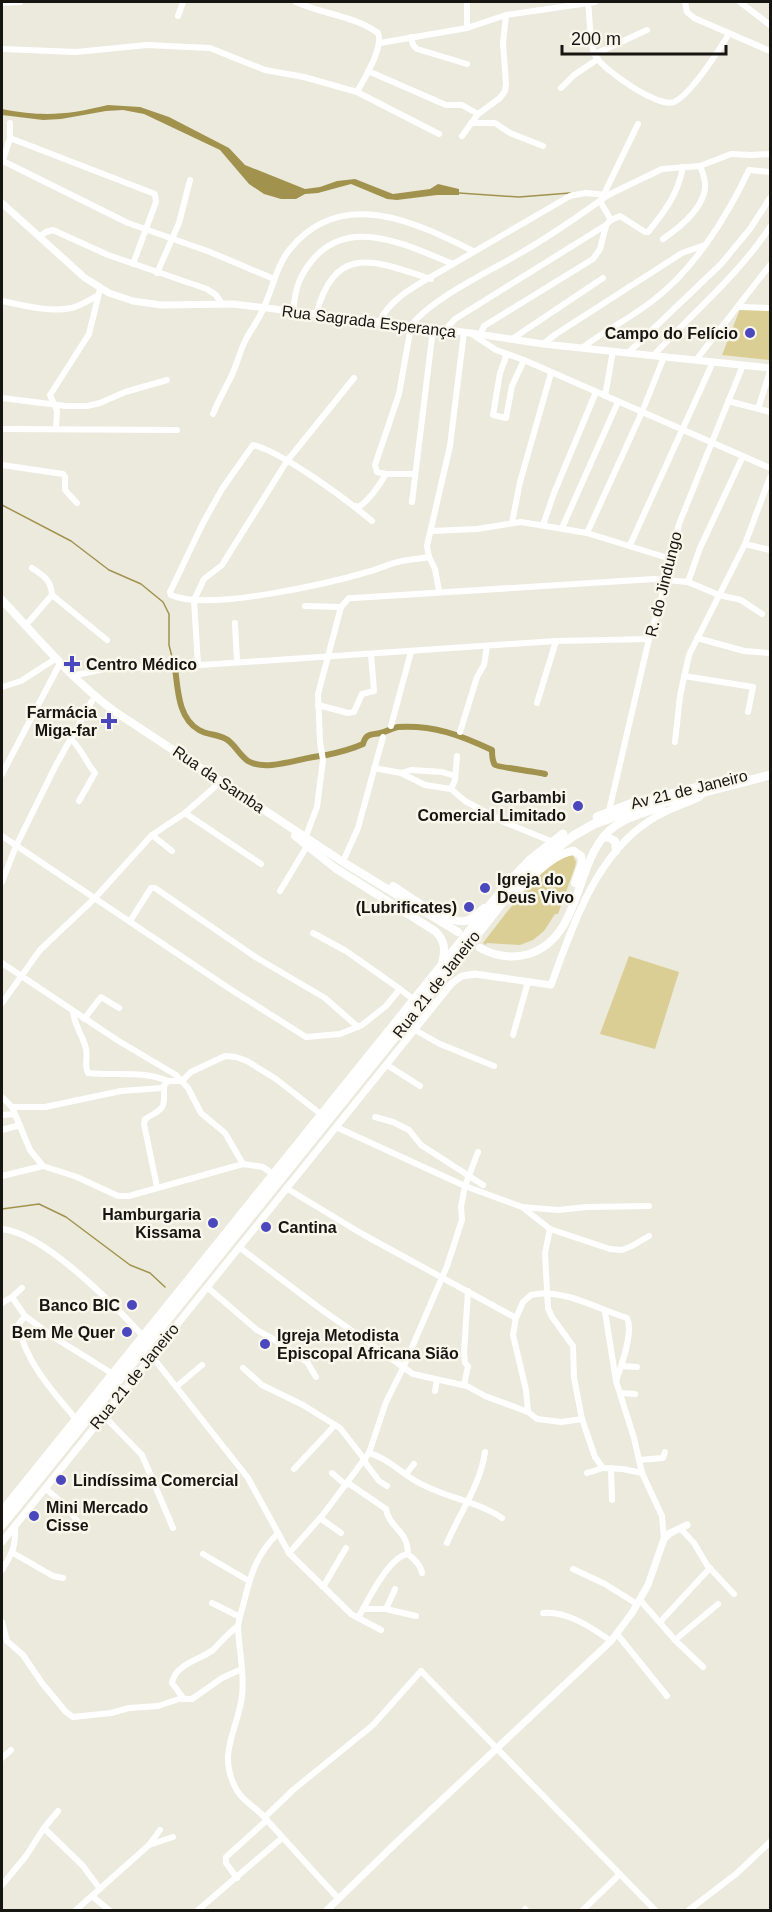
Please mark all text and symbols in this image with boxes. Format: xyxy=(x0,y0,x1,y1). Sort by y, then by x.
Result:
scale bar xyxy=(562,18,726,56)
text: 200 m xyxy=(571,29,621,49)
street label: Rua Sagrada Esperança xyxy=(281,302,457,341)
place label: Campo do Felício xyxy=(605,325,738,342)
marker: Campo do Felício xyxy=(743,326,757,340)
street label: R. do Jindungo xyxy=(642,530,685,638)
marker: Centro Médico xyxy=(63,655,81,673)
place label: Centro Médico xyxy=(86,656,197,673)
place label: Farmácia Miga-far xyxy=(27,704,97,739)
marker: Farmácia Miga-far xyxy=(102,714,116,728)
street label: Rua da Samba xyxy=(170,743,268,816)
street label: Av 21 de Janeiro xyxy=(629,767,749,812)
place label: Garbambi Comercial Limitado xyxy=(418,789,566,824)
marker: Garbambi Comercial Limitado xyxy=(571,799,585,813)
place label: Igreja do Deus Vivo xyxy=(497,871,574,906)
marker: Igreja do Deus Vivo xyxy=(478,881,492,895)
place label: (Lubrificates) xyxy=(356,899,457,916)
marker: (Lubrificates) xyxy=(462,900,476,914)
street label: Rua 21 de Janeiro xyxy=(389,927,483,1041)
place label: Hamburgaria Kissama xyxy=(102,1206,201,1241)
marker: Hamburgaria Kissama xyxy=(206,1216,220,1230)
place label: Cantina xyxy=(278,1219,337,1236)
marker: Cantina xyxy=(259,1220,273,1234)
place label: Banco BIC xyxy=(39,1297,120,1314)
marker: Banco BIC xyxy=(125,1298,139,1312)
street label: Rua 21 de Janeiro xyxy=(87,1320,182,1432)
place label: Bem Me Quer xyxy=(12,1324,115,1341)
marker: Bem Me Quer xyxy=(120,1325,134,1339)
place label: Igreja Metodista Episcopal Africana Sião xyxy=(277,1327,459,1362)
marker: Igreja Metodista Episcopal Africana Sião xyxy=(258,1337,272,1351)
place label: Lindíssima Comercial xyxy=(73,1472,238,1489)
marker: Lindíssima Comercial xyxy=(54,1473,68,1487)
place label: Mini Mercado Cisse xyxy=(46,1499,148,1534)
marker: Mini Mercado Cisse xyxy=(27,1509,41,1523)

